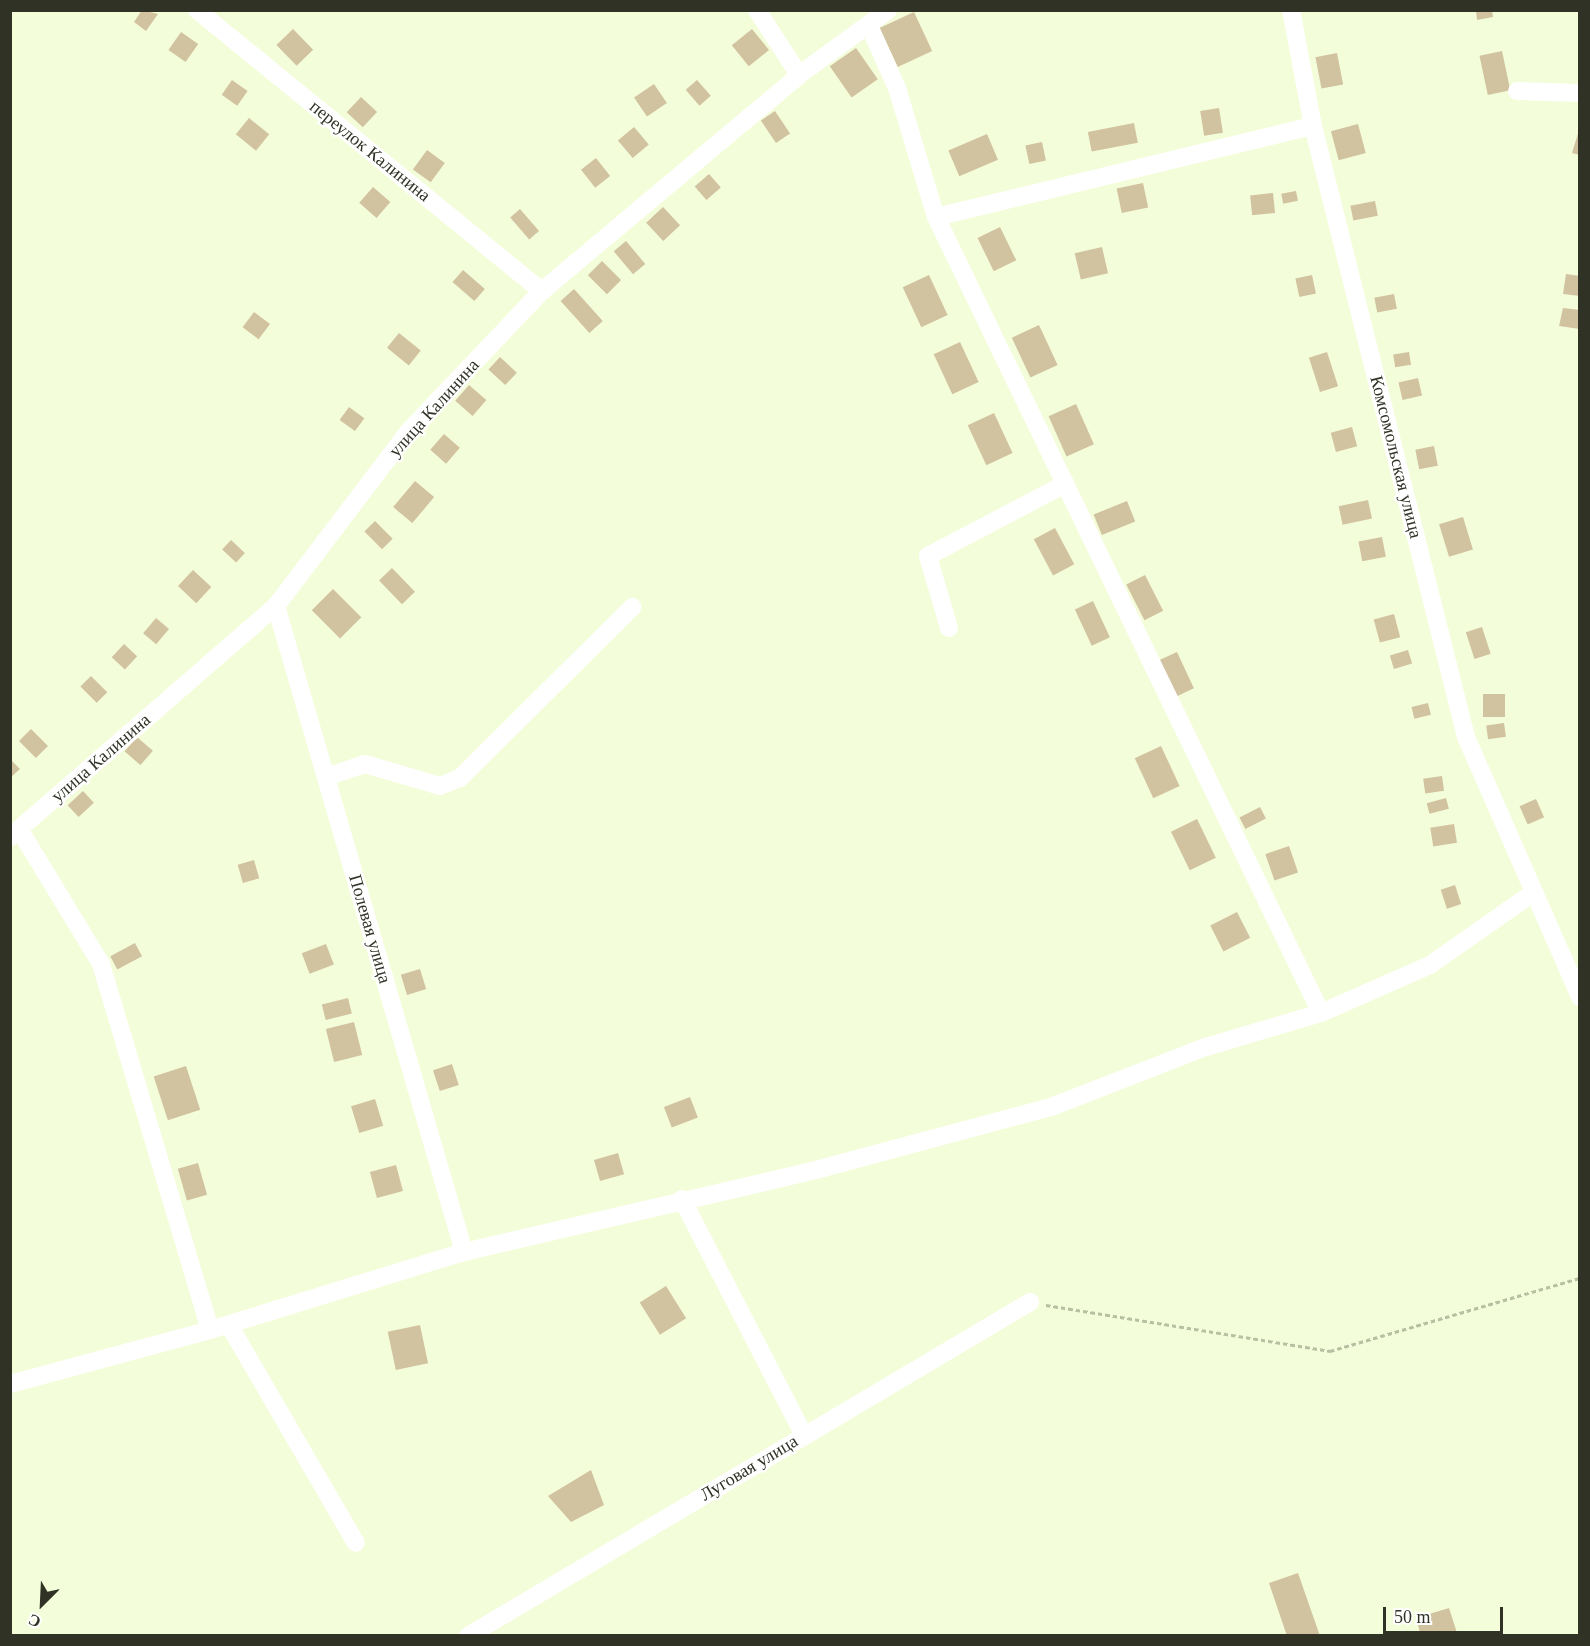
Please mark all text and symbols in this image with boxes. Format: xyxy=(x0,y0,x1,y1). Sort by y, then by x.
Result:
street label: переулок Калинина xyxy=(305,96,435,206)
street label: улица Калинина xyxy=(384,355,484,461)
street label: Комсомольская улица xyxy=(1365,373,1427,541)
street label: улица Калинина xyxy=(47,709,155,807)
street label: Полевая улица xyxy=(344,872,396,986)
street label: Луговая улица xyxy=(696,1430,802,1506)
north arrow xyxy=(12,1574,72,1634)
scale bar xyxy=(1386,1595,1506,1633)
text: 50 m xyxy=(1394,1607,1431,1627)
text: С xyxy=(26,1611,43,1631)

